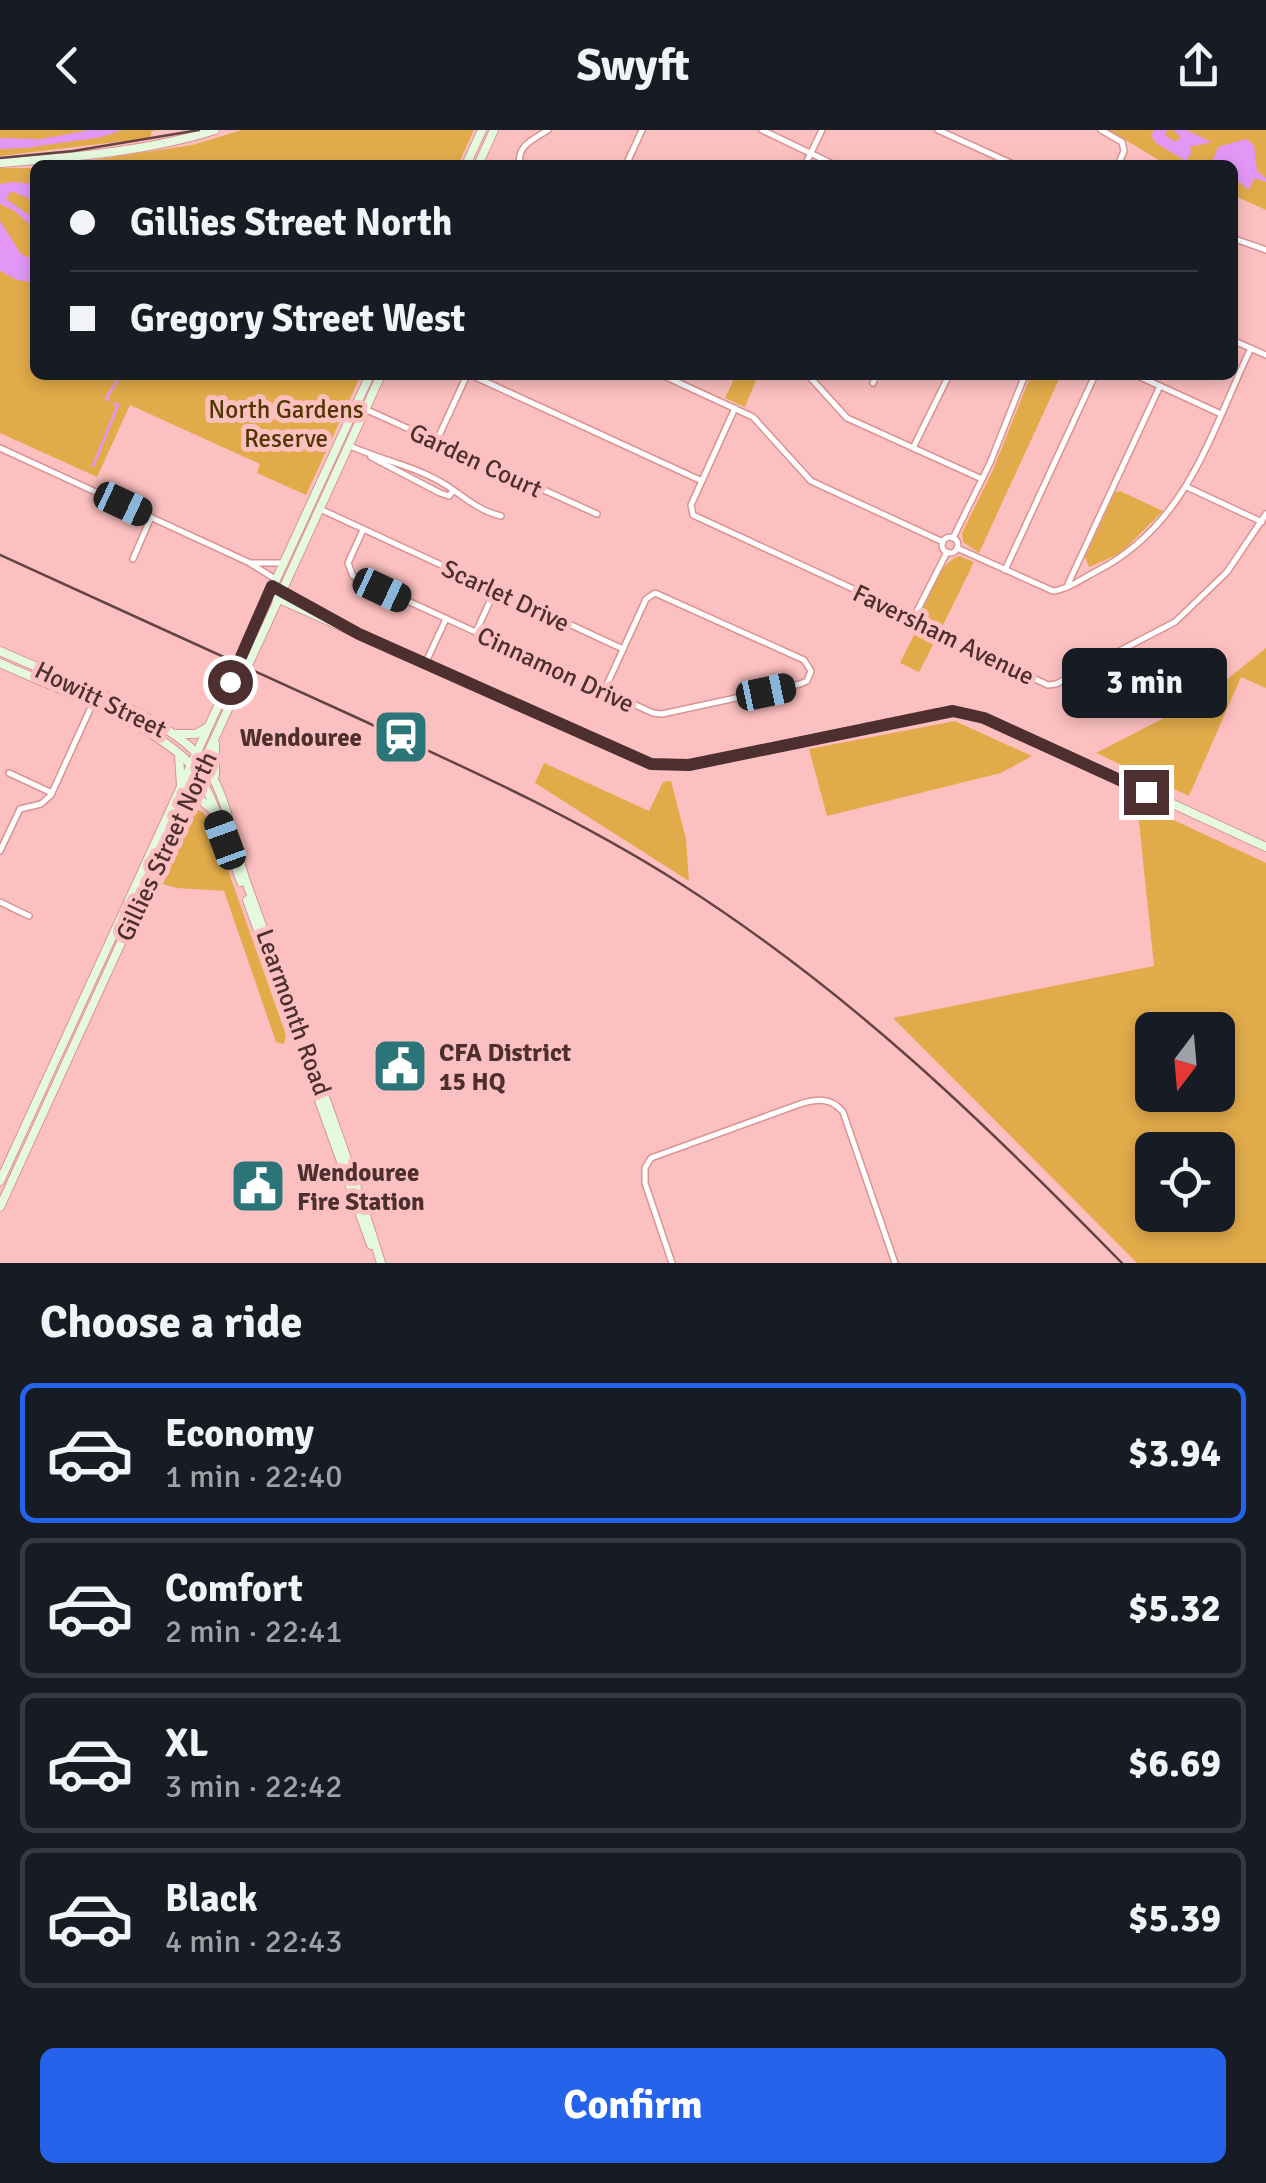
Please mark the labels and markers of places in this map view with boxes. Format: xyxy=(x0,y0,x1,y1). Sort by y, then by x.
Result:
station icon: Wendouree xyxy=(371,707,431,767)
place label: Wendouree xyxy=(240,722,362,753)
public building icon: CFA District 15 HQ xyxy=(370,1036,430,1096)
place label: CFA District 15 HQ xyxy=(439,1037,571,1097)
public building icon: Wendouree Fire Station xyxy=(228,1156,288,1216)
place label: Wendouree Fire Station xyxy=(297,1157,425,1217)

